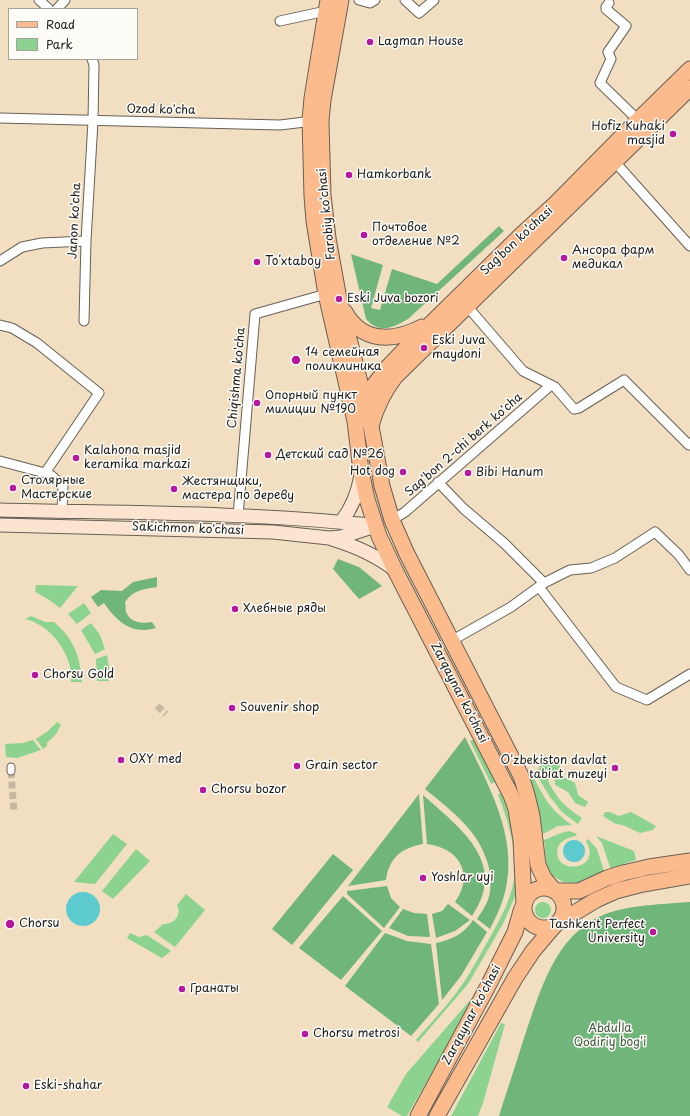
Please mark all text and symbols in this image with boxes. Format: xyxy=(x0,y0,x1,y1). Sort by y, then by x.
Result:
legend xyxy=(8,8,138,60)
text: Road xyxy=(46,15,75,33)
text: Park xyxy=(46,35,73,53)
place label: Lagman House xyxy=(378,35,464,49)
marker: Lagman House xyxy=(365,37,375,47)
street label: Ozod ko'cha xyxy=(126,102,196,118)
place label: Hofiz Kuhaki masjid xyxy=(592,120,665,148)
marker: Hofiz Kuhaki masjid xyxy=(668,129,678,139)
street label: Farobiy ko'chasi xyxy=(315,167,339,261)
place label: Hamkorbank xyxy=(357,168,432,182)
marker: Hamkorbank xyxy=(344,170,354,180)
street label: Janon ko'cha xyxy=(66,183,84,259)
street label: Sag’bon ko’chasi xyxy=(478,204,556,278)
place label: Почтовое отделение №2 xyxy=(372,221,460,249)
marker: Почтовое отделение №2 xyxy=(359,230,369,240)
place label: Ансора фарм медикал xyxy=(572,244,654,272)
marker: Ансора фарм медикал xyxy=(559,253,569,263)
place label: Toʻxtaboy xyxy=(265,255,321,269)
marker: Toʻxtaboy xyxy=(252,257,262,267)
place label: Eski Juva bozori xyxy=(347,292,438,306)
marker: Eski Juva bozori xyxy=(334,294,344,304)
street label: Chiqishma ko'cha xyxy=(225,327,249,429)
place label: Eski Juva maydoni xyxy=(432,334,486,362)
marker: Eski Juva maydoni xyxy=(419,343,429,353)
place label: 14 семейная поликлиника xyxy=(305,346,382,374)
marker: 14 семейная поликлиника xyxy=(290,354,302,366)
place label: Опорный пункт милиции №190 xyxy=(265,389,357,417)
street label: Sag'bon 2-chi berk ko'cha xyxy=(402,390,526,500)
marker: Опорный пункт милиции №190 xyxy=(252,398,262,408)
place label: Kalahona masjid keramika markazi xyxy=(84,444,190,472)
place label: Детский сад №26 xyxy=(276,448,384,462)
marker: Детский сад №26 xyxy=(263,450,273,460)
marker: Kalahona masjid keramika markazi xyxy=(71,453,81,463)
place label: Hot dog xyxy=(350,465,395,479)
place label: Bibi Hanum xyxy=(476,466,543,480)
marker: Hot dog xyxy=(398,467,408,477)
marker: Bibi Hanum xyxy=(463,468,473,478)
place label: Столярные Мастерские xyxy=(21,474,92,502)
place label: Жестянщики, мастера по дереву xyxy=(182,475,294,503)
marker: Столярные Мастерские xyxy=(8,483,18,493)
marker: Жестянщики, мастера по дереву xyxy=(169,484,179,494)
street label: Sakichmon ko'chasi xyxy=(132,520,244,538)
place label: Хлебные ряды xyxy=(243,602,326,616)
marker: Хлебные ряды xyxy=(230,604,240,614)
street label: Zarqaynar ko'chasi xyxy=(427,640,491,746)
place label: Chorsu Gold xyxy=(43,668,114,682)
marker: Chorsu Gold xyxy=(30,670,40,680)
place label: Souvenir shop xyxy=(240,701,319,715)
marker: Souvenir shop xyxy=(227,703,237,713)
place label: OXY med xyxy=(129,753,182,767)
place label: O'zbekiston davlat tabiat muzeyi xyxy=(501,754,607,782)
marker: OXY med xyxy=(116,755,126,765)
place label: Grain sector xyxy=(305,759,378,773)
marker: Grain sector xyxy=(292,761,302,771)
marker: O'zbekiston davlat tabiat muzeyi xyxy=(610,763,620,773)
place label: Chorsu bozor xyxy=(211,783,287,797)
marker: Chorsu bozor xyxy=(198,785,208,795)
place label: Yoshlar uyi xyxy=(431,871,494,885)
marker: Yoshlar uyi xyxy=(418,873,428,883)
place label: Chorsu xyxy=(19,917,59,931)
marker: Chorsu xyxy=(4,918,16,930)
place label: Tashkent Perfect University xyxy=(549,918,645,946)
marker: Tashkent Perfect University xyxy=(648,927,658,937)
street label: Zarqaynar ko'chasi xyxy=(440,963,504,1067)
place label: Гранаты xyxy=(190,982,239,996)
marker: Гранаты xyxy=(177,984,187,994)
park label: Abdulla Qodiriy bog'i xyxy=(574,1022,646,1050)
place label: Chorsu metrosi xyxy=(313,1027,400,1041)
marker: Chorsu metrosi xyxy=(300,1029,310,1039)
place label: Eski-shahar xyxy=(34,1079,102,1093)
marker: Eski-shahar xyxy=(21,1081,31,1091)

